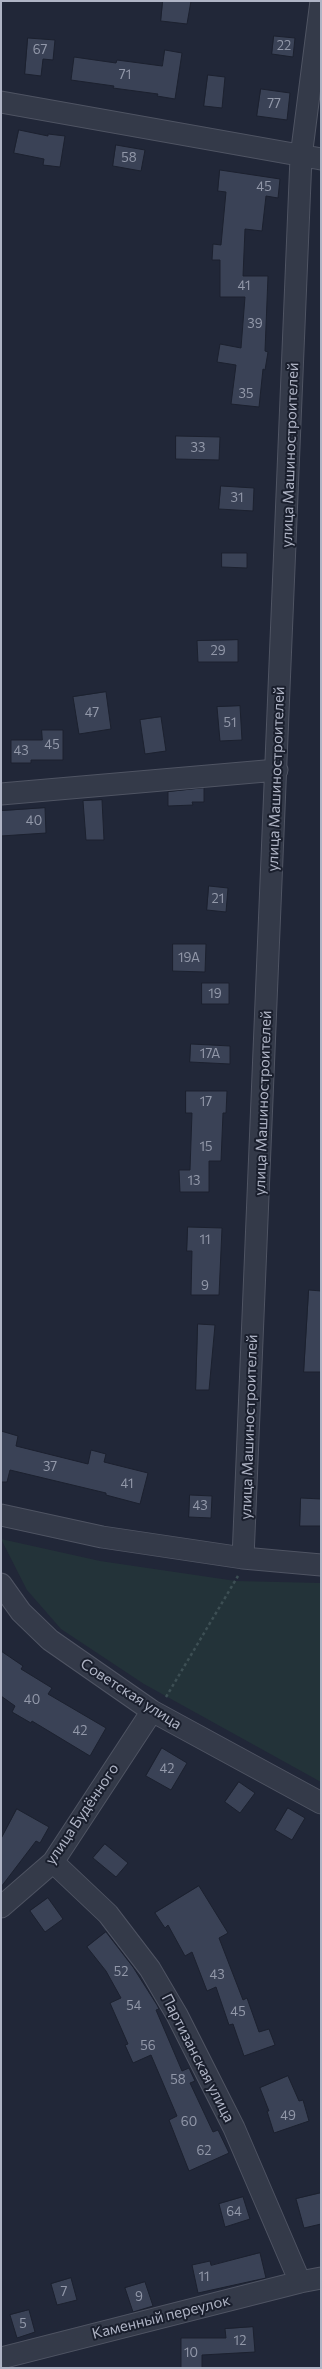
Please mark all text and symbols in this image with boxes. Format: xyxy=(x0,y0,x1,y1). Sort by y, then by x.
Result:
house number: 22 xyxy=(277,38,291,54)
house number: 67 xyxy=(33,42,47,58)
house number: 71 xyxy=(119,67,131,83)
house number: 77 xyxy=(267,96,281,112)
house number: 58 xyxy=(121,150,137,166)
house number: 45 xyxy=(256,179,272,195)
house number: 41 xyxy=(238,278,250,294)
house number: 39 xyxy=(247,316,263,332)
street label: улица Машиностроителей xyxy=(278,362,302,548)
house number: 35 xyxy=(239,386,253,402)
house number: 33 xyxy=(191,440,205,456)
house number: 31 xyxy=(231,490,243,506)
house number: 29 xyxy=(210,643,226,659)
street label: улица Машиностроителей xyxy=(264,686,288,872)
house number: 47 xyxy=(85,705,99,721)
house number: 51 xyxy=(223,715,237,731)
house number: 45 xyxy=(44,737,60,753)
house number: 43 xyxy=(13,743,29,759)
house number: 40 xyxy=(26,813,42,829)
house number: 21 xyxy=(212,891,224,907)
house number: 19А xyxy=(178,950,200,966)
house number: 19 xyxy=(208,986,222,1002)
street label: улица Машиностроителей xyxy=(251,1010,275,1196)
house number: 17А xyxy=(200,1046,220,1062)
house number: 17 xyxy=(200,1094,212,1110)
house number: 15 xyxy=(199,1139,213,1155)
house number: 13 xyxy=(188,1173,200,1189)
house number: 11 xyxy=(199,1232,211,1248)
house number: 9 xyxy=(201,1278,209,1294)
street label: улица Машиностроителей xyxy=(237,1334,261,1520)
house number: 37 xyxy=(43,1459,57,1475)
house number: 41 xyxy=(121,1476,133,1492)
house number: 43 xyxy=(192,1498,208,1514)
street label: Советская улица xyxy=(77,1655,185,1733)
house number: 40 xyxy=(24,1692,40,1708)
house number: 42 xyxy=(73,1723,87,1739)
street label: улица Будённого xyxy=(41,1760,123,1868)
house number: 42 xyxy=(160,1761,174,1777)
house number: 52 xyxy=(114,1964,128,1980)
house number: 43 xyxy=(209,1967,225,1983)
street label: Партизанская улица xyxy=(158,1991,238,2125)
house number: 54 xyxy=(126,1998,142,2014)
house number: 45 xyxy=(230,2004,246,2020)
house number: 56 xyxy=(140,2038,156,2054)
house number: 58 xyxy=(170,2072,186,2088)
house number: 49 xyxy=(280,2108,296,2124)
house number: 60 xyxy=(181,2114,197,2130)
house number: 62 xyxy=(196,2143,212,2159)
house number: 64 xyxy=(226,2204,242,2220)
house number: 11 xyxy=(198,2269,210,2285)
house number: 7 xyxy=(61,2284,67,2300)
house number: 9 xyxy=(135,2289,143,2305)
street label: Каменный переулок xyxy=(90,2291,232,2343)
house number: 5 xyxy=(19,2316,27,2332)
house number: 12 xyxy=(234,2333,246,2349)
house number: 10 xyxy=(184,2345,198,2361)

